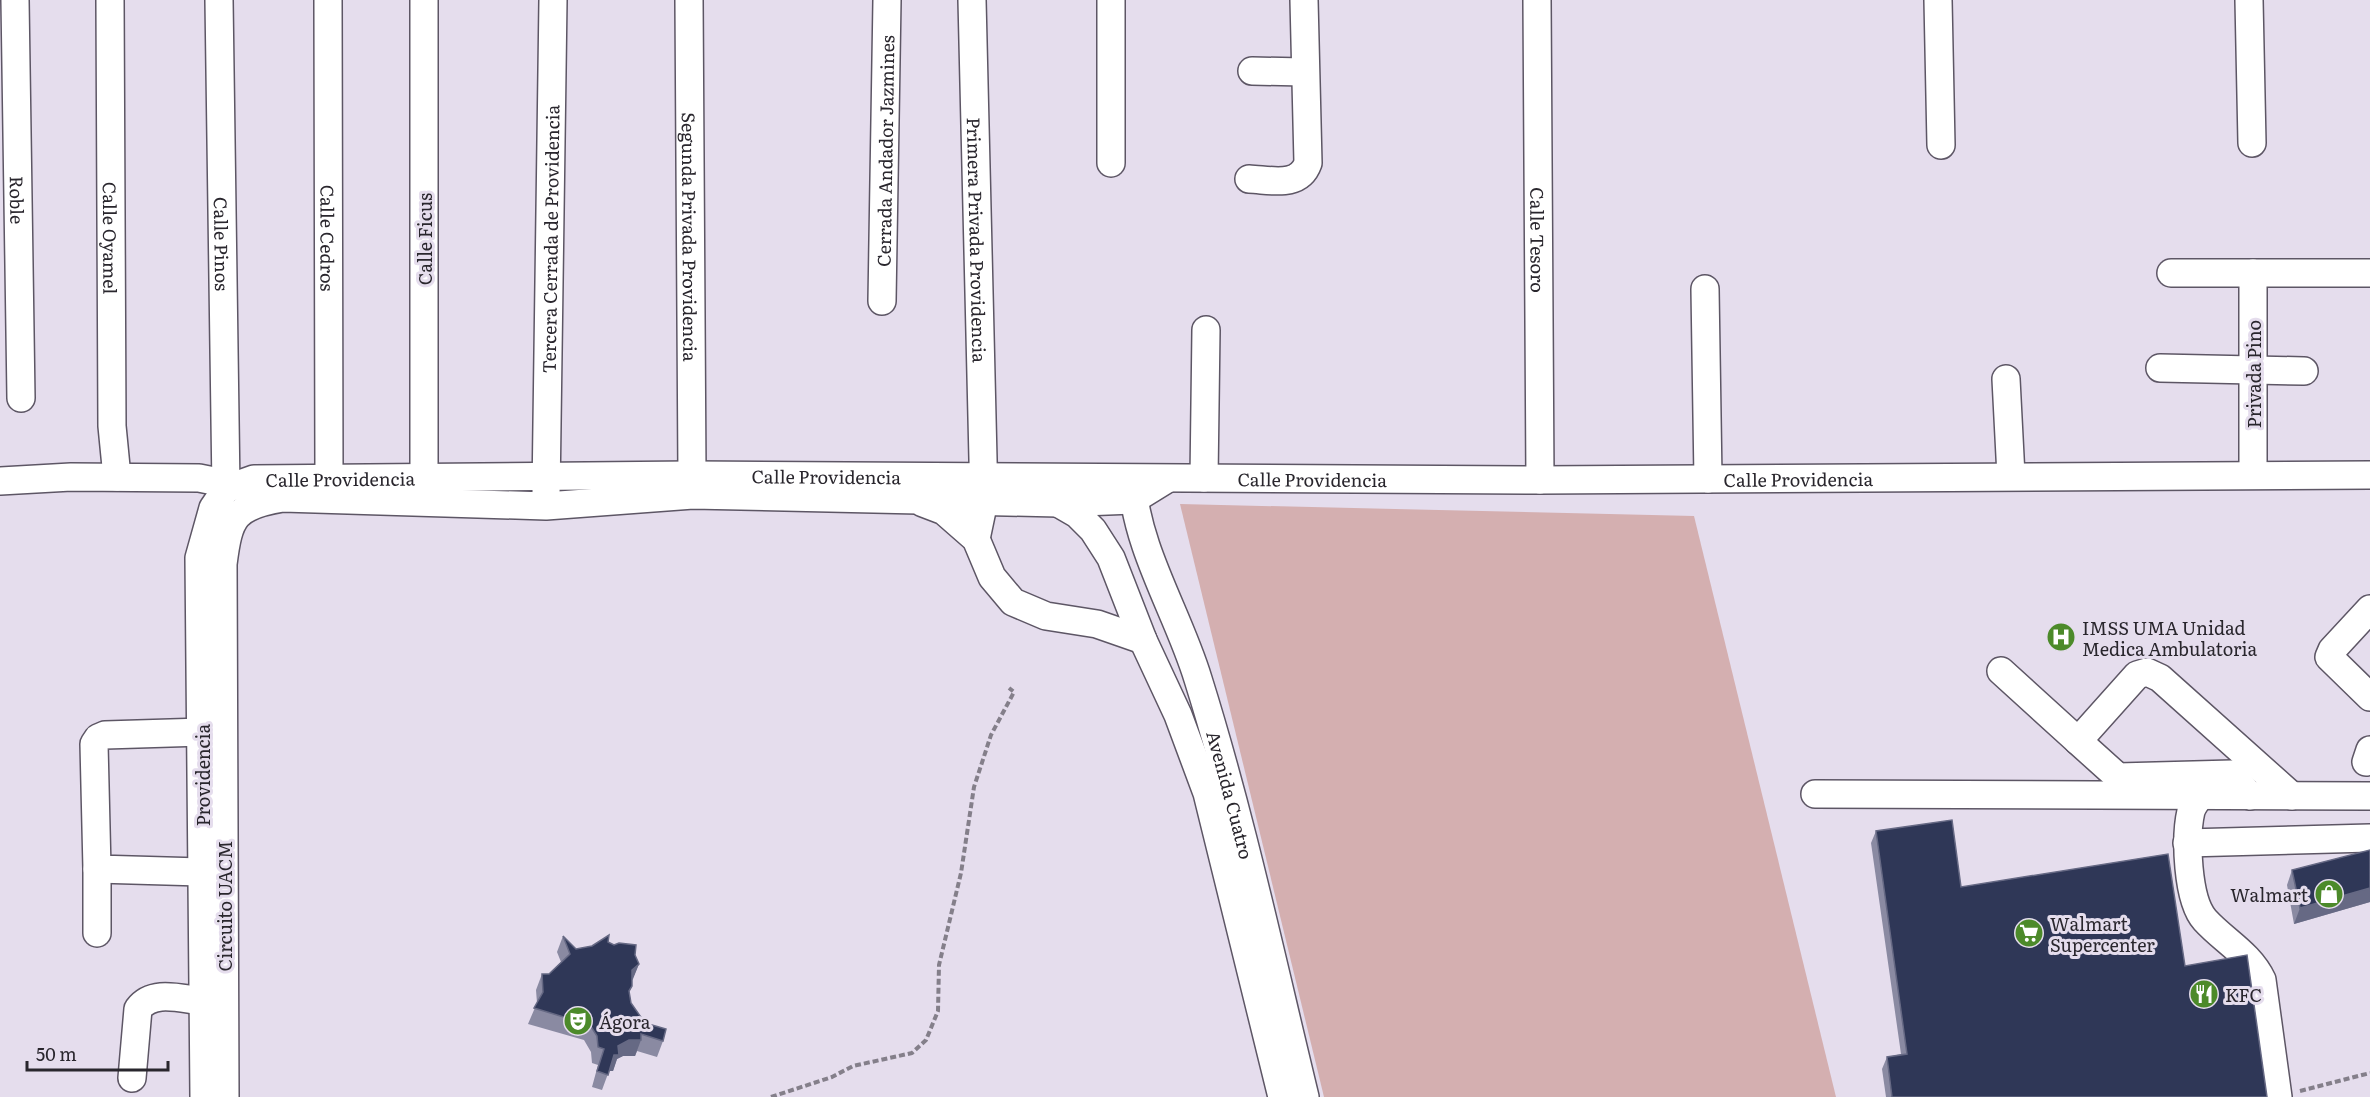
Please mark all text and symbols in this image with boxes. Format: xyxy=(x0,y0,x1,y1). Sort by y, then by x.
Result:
street label: Cerrada Andador Jazmines xyxy=(869,35,900,267)
street label: Tercera Cerrada de Providencia xyxy=(534,104,565,374)
street label: Segunda Privada Providencia xyxy=(676,112,705,362)
street label: Primera Privada Providencia xyxy=(961,117,994,363)
street label: Roble xyxy=(4,176,32,224)
street label: Calle Oyamel xyxy=(97,182,125,294)
street label: Calle Cedros xyxy=(315,185,342,291)
street label: Calle Tesoro xyxy=(1525,187,1552,293)
street label: Calle Ficus xyxy=(411,193,438,285)
street label: Calle Pinos xyxy=(208,197,237,291)
street label: Privada Pino xyxy=(2240,320,2267,428)
street label: Calle Providencia xyxy=(751,462,901,490)
street label: Calle Providencia xyxy=(265,464,416,492)
street label: Calle Providencia xyxy=(1723,464,1873,492)
street label: Calle Providencia xyxy=(1237,465,1387,493)
place label: IMSS UMA Unidad Medica Ambulatoria xyxy=(2082,614,2258,662)
hospital icon: IMSS UMA Unidad Medica Ambulatoria xyxy=(2045,621,2077,653)
street label: Providencia xyxy=(189,723,216,826)
street label: Avenida Cuatro xyxy=(1201,727,1261,862)
street label: Circuito UACM xyxy=(211,841,238,971)
shop icon: Walmart xyxy=(2313,878,2345,910)
place label: Walmart xyxy=(2230,881,2309,908)
place label: Walmart Supercenter xyxy=(2050,910,2155,958)
supermarket icon: Walmart Supercenter xyxy=(2013,917,2045,949)
restaurant icon: KFC xyxy=(2188,978,2220,1010)
place label: KFC xyxy=(2225,981,2262,1008)
theatre icon: Ágora xyxy=(562,1005,594,1037)
place label: Ágora xyxy=(599,1008,651,1035)
scale bar xyxy=(27,1034,168,1072)
text: 50 m xyxy=(36,1040,77,1067)

